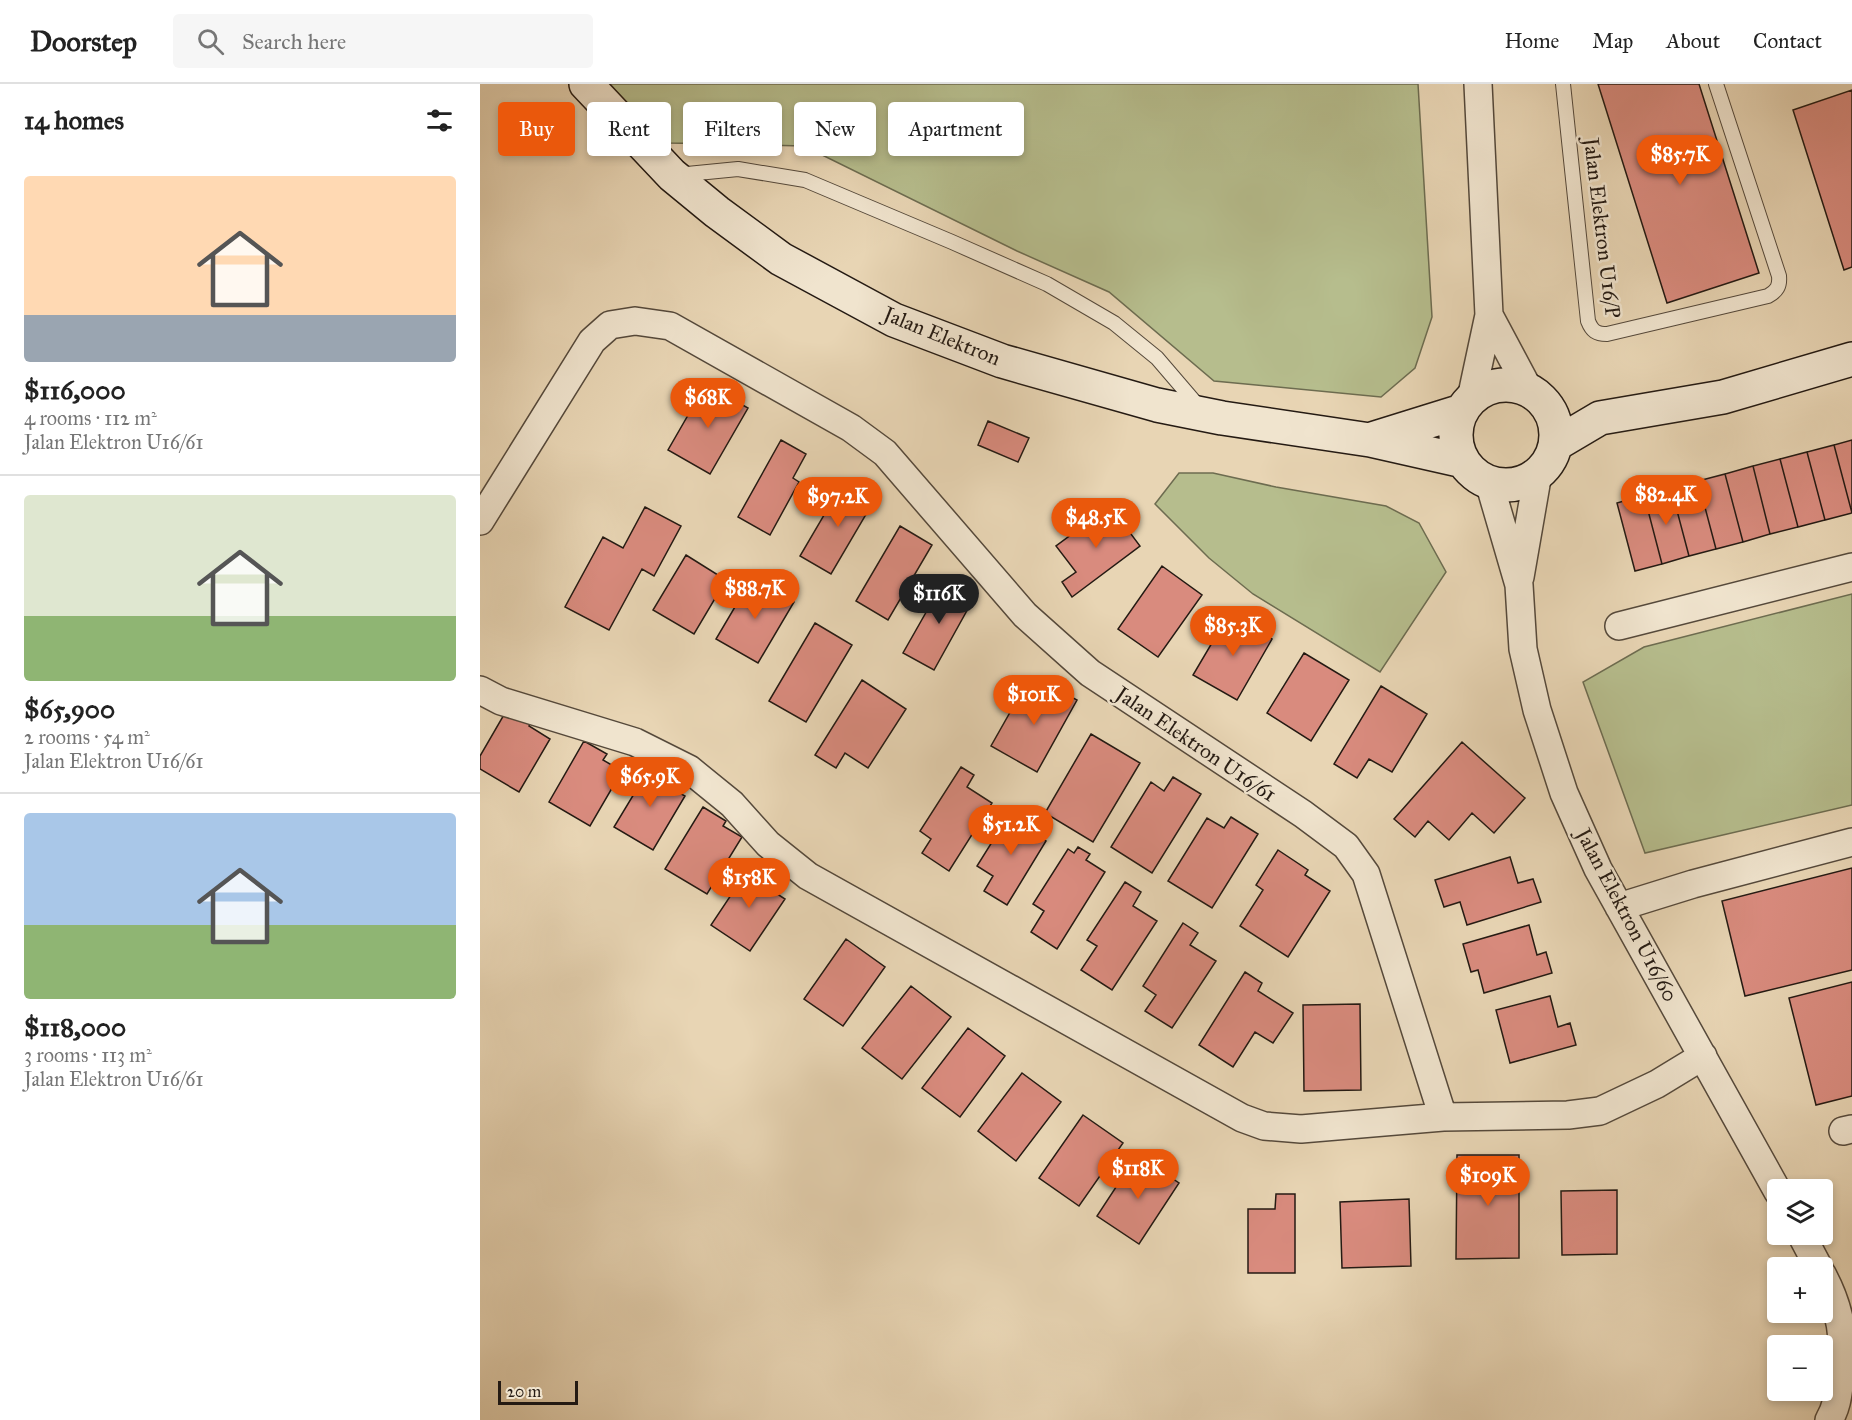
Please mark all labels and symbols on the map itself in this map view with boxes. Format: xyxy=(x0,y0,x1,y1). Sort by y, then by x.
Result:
street label: Jalan Elektron U16/P xyxy=(1578,134,1626,320)
pin: $85.7K xyxy=(1631,135,1729,186)
street label: Jalan Elektron xyxy=(878,300,1004,371)
pin: $68K xyxy=(672,378,744,429)
pin: $82.4K xyxy=(1617,475,1715,526)
pin: $97.2K xyxy=(789,477,887,528)
pin: $48.5K xyxy=(1047,498,1145,549)
pin: $88.7K xyxy=(706,569,804,620)
pin: $116K xyxy=(897,574,981,625)
pin: $85.3K xyxy=(1184,606,1282,657)
pin: $101K xyxy=(992,675,1076,726)
street label: Jalan Elektron U16/61 xyxy=(1109,679,1281,807)
pin: $65.9K xyxy=(601,757,699,808)
pin: $51.2K xyxy=(962,805,1060,856)
street label: Jalan Elektron U16/60 xyxy=(1569,822,1684,1006)
pin: $158K xyxy=(707,858,791,909)
pin: $118K xyxy=(1096,1149,1180,1200)
pin: $109K xyxy=(1446,1156,1530,1207)
scale bar xyxy=(498,1378,578,1406)

